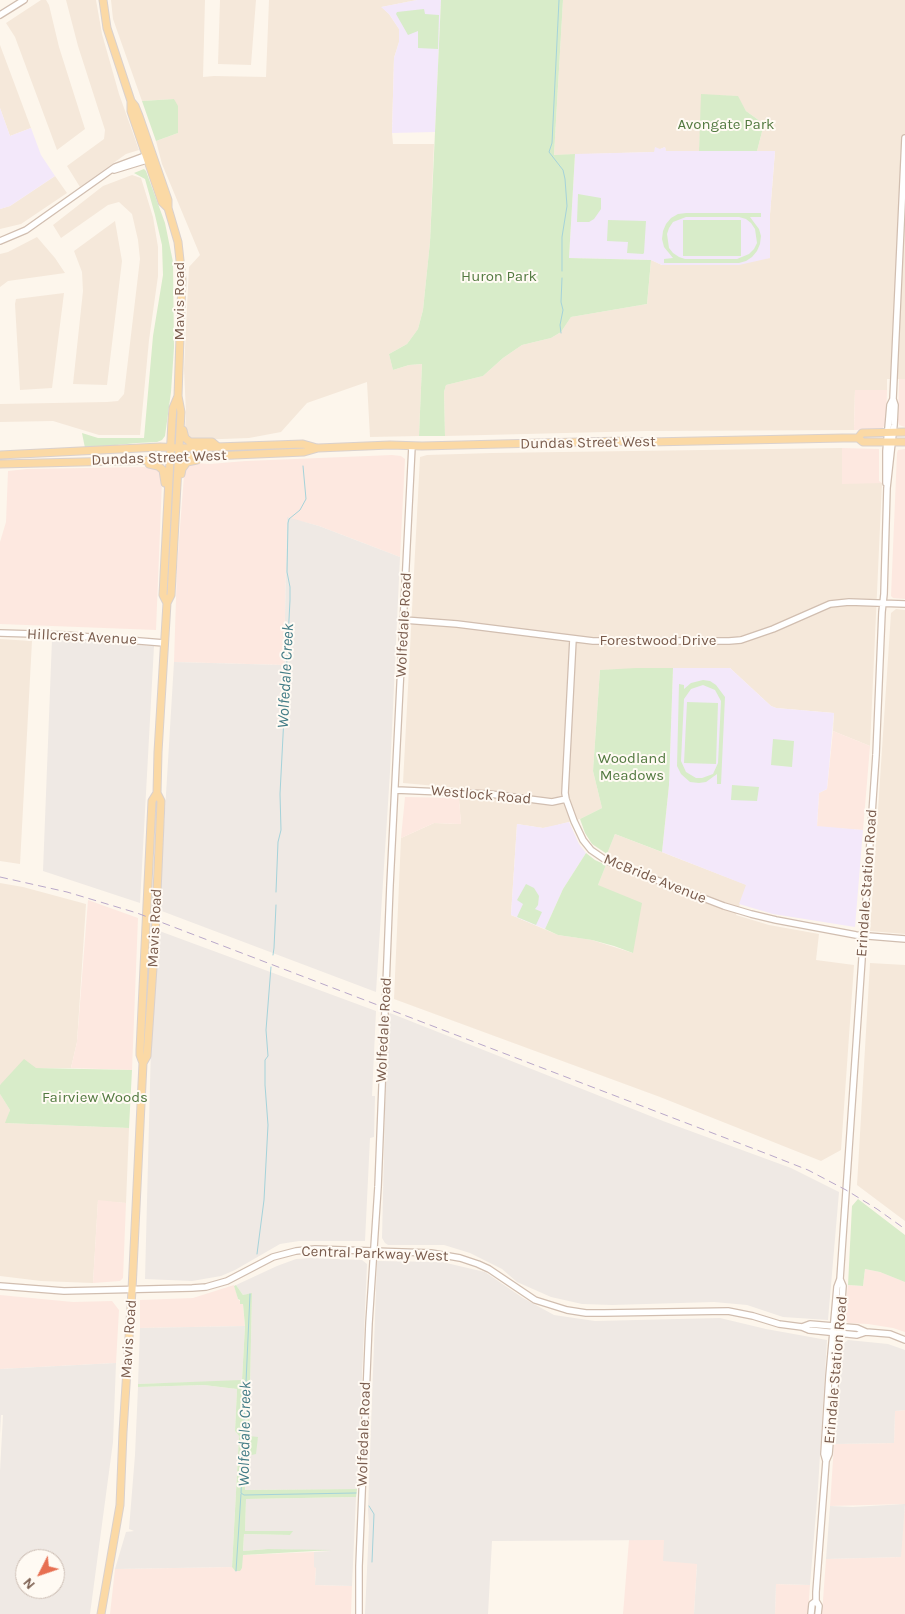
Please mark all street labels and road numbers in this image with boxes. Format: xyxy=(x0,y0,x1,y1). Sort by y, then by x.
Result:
street label: Mavis Road xyxy=(171,262,189,340)
street label: Dundas Street West xyxy=(520,433,656,453)
street label: Dundas Street West xyxy=(91,447,227,469)
street label: Wolfedale Road xyxy=(392,572,416,678)
street label: Hillcrest Avenue xyxy=(26,625,138,649)
street label: Forestwood Drive xyxy=(599,632,717,650)
street label: Westlock Road xyxy=(430,782,532,808)
street label: Erindale Station Road xyxy=(853,808,881,958)
street label: McBride Avenue xyxy=(601,850,709,908)
street label: Mavis Road xyxy=(144,888,166,968)
street label: Wolfedale Road xyxy=(372,977,396,1083)
street label: Central Parkway West xyxy=(301,1242,449,1266)
street label: Erindale Station Road xyxy=(821,1295,851,1445)
street label: Mavis Road xyxy=(117,1299,141,1379)
street label: Wolfedale Road xyxy=(353,1381,375,1487)

